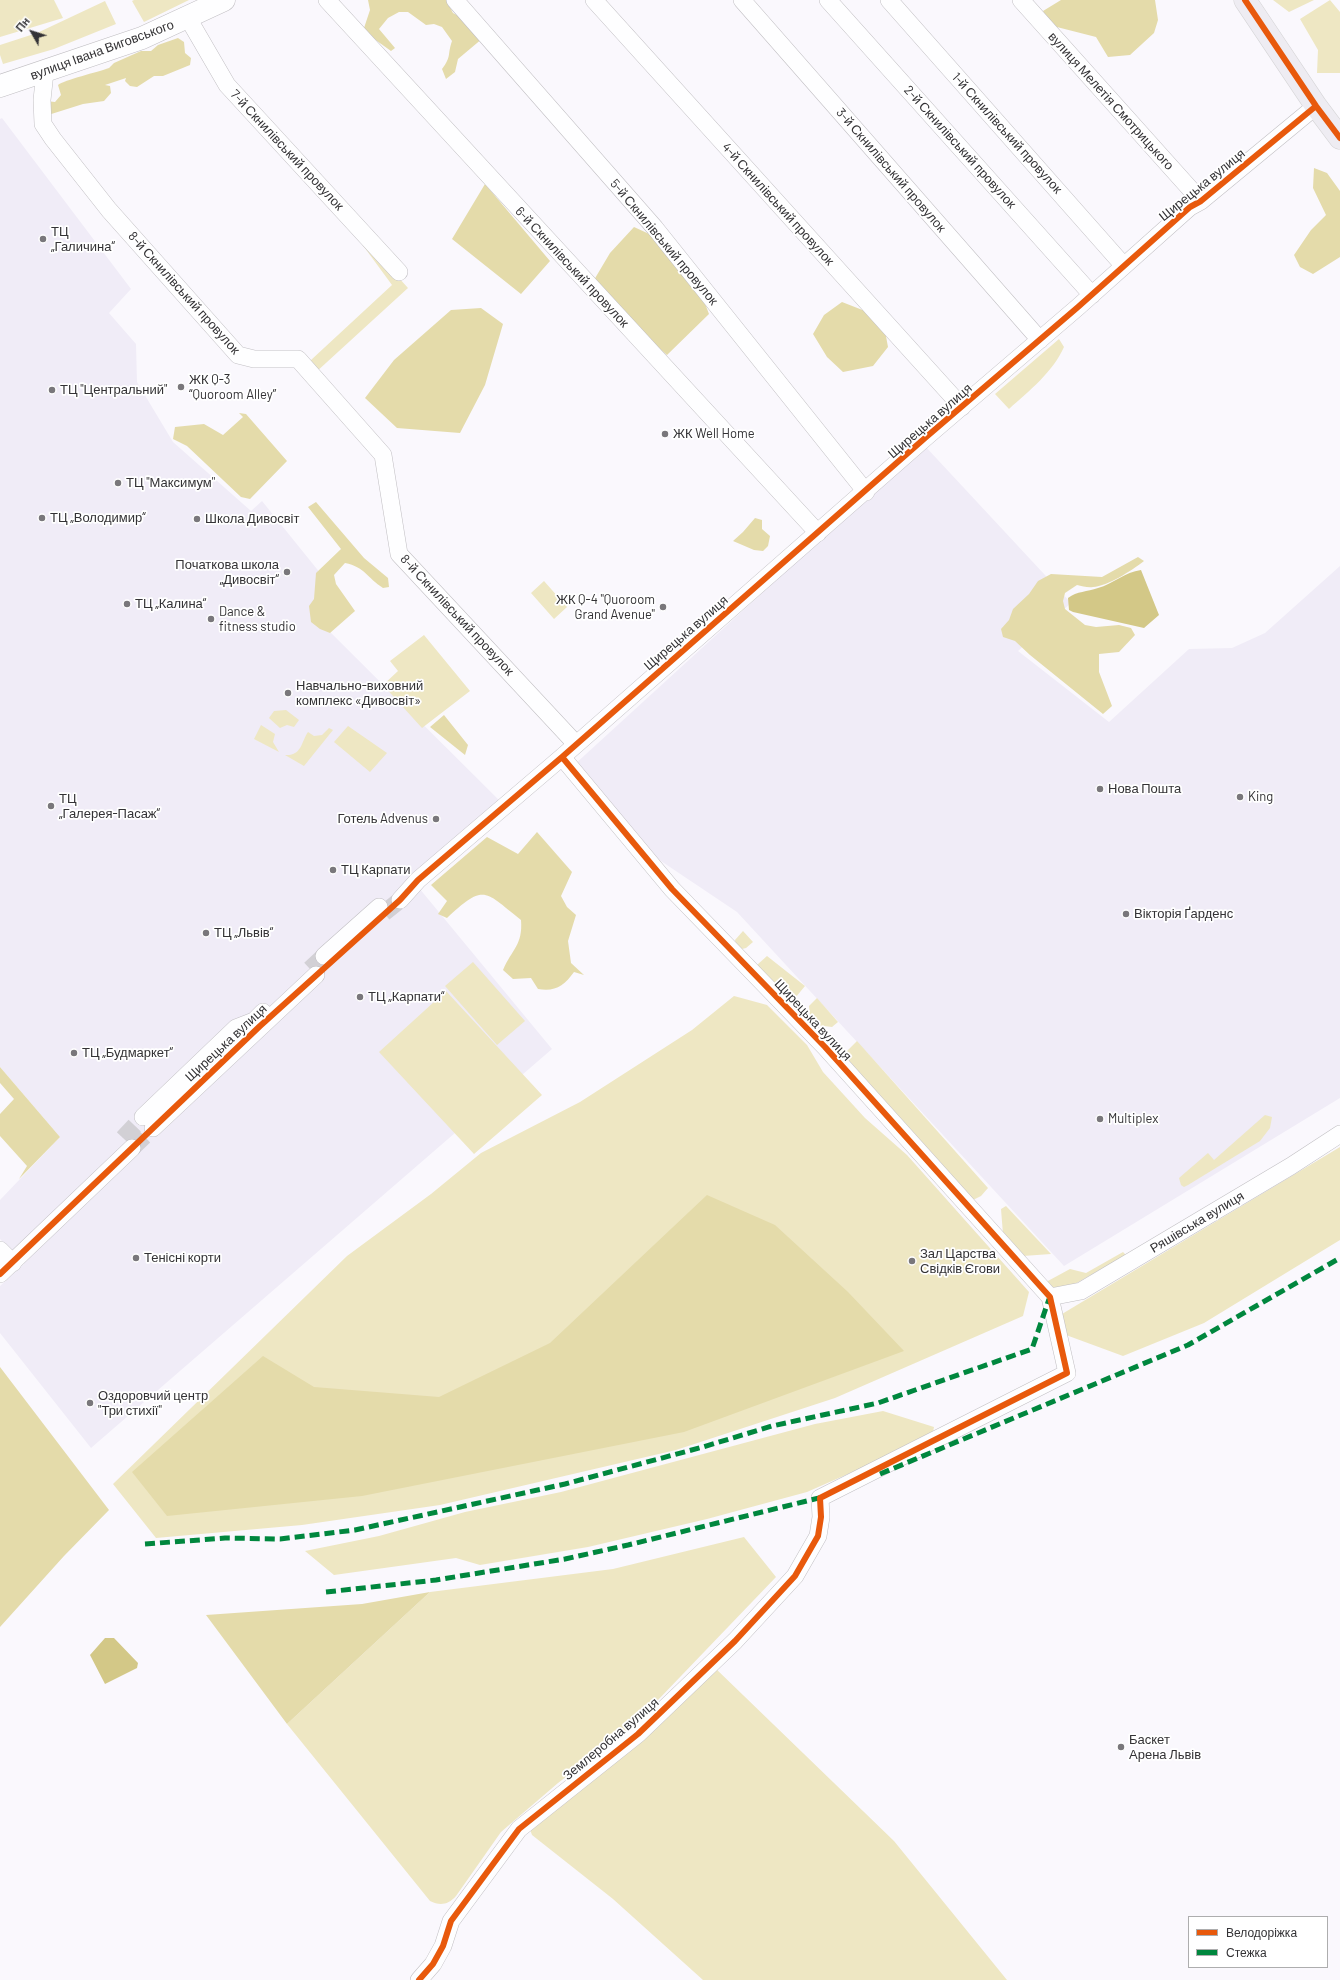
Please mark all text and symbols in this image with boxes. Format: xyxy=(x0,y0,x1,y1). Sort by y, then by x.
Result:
north arrow xyxy=(12,12,52,52)
text: Пн xyxy=(13,14,32,34)
street label: вулиця Івана Виговського xyxy=(28,17,176,83)
street label: вулиця Мелетія Смотрицького xyxy=(1045,29,1177,173)
street label: 1-й Скнилівський провулок xyxy=(949,69,1065,197)
street label: 2-й Скнилівський провулок xyxy=(901,82,1019,212)
street label: 7-й Скнилівський провулок xyxy=(227,87,347,213)
street label: 3-й Скнилівський провулок xyxy=(833,105,949,235)
street label: 4-й Скнилівський провулок xyxy=(719,139,837,269)
street label: Щирецька вулиця xyxy=(1156,146,1248,224)
street label: 5-й Скнилівський провулок xyxy=(607,176,721,308)
street label: 6-й Скнилівський провулок xyxy=(512,203,632,331)
place label: ТЦ „Галичина“ xyxy=(51,224,115,255)
street label: 8-й Скнилівський провулок xyxy=(125,228,243,358)
marker: ТЦ „Галичина“ xyxy=(38,234,48,244)
place label: ЖК Q-3 “Quoroom Alley” xyxy=(189,372,276,403)
street label: Щирецька вулиця xyxy=(885,380,975,462)
place label: ТЦ "Центральний" xyxy=(60,382,167,398)
marker: ЖК Q-3 “Quoroom Alley” xyxy=(176,382,186,392)
marker: ТЦ "Центральний" xyxy=(47,385,57,395)
place label: ЖК Well Home xyxy=(673,426,755,442)
marker: ЖК Well Home xyxy=(660,429,670,439)
place label: ТЦ "Максимум" xyxy=(126,475,215,491)
marker: ТЦ "Максимум" xyxy=(113,478,123,488)
place label: ТЦ „Володимир“ xyxy=(50,510,146,526)
place label: Школа Дивосвіт xyxy=(205,511,299,527)
marker: ТЦ „Володимир“ xyxy=(37,513,47,523)
marker: Школа Дивосвіт xyxy=(192,514,202,524)
street label: 8-й Скнилівський провулок xyxy=(397,551,517,679)
place label: Початкова школа „Дивосвіт“ xyxy=(175,557,279,588)
marker: Початкова школа „Дивосвіт“ xyxy=(282,567,292,577)
place label: ЖК Q-4 "Quoroom Grand Avenue" xyxy=(556,592,655,623)
street label: Щирецька вулиця xyxy=(641,592,731,674)
place label: ТЦ „Калина“ xyxy=(135,596,206,612)
marker: ТЦ „Калина“ xyxy=(122,599,132,609)
marker: ЖК Q-4 "Quoroom Grand Avenue" xyxy=(658,602,668,612)
place label: Dance & fitness studio xyxy=(219,604,296,635)
marker: Dance & fitness studio xyxy=(206,614,216,624)
place label: Навчально-виховний комплекс «Дивосвіт» xyxy=(296,678,423,709)
marker: Навчально-виховний комплекс «Дивосвіт» xyxy=(283,688,293,698)
place label: Нова Пошта xyxy=(1108,781,1181,797)
marker: Нова Пошта xyxy=(1095,784,1105,794)
place label: King xyxy=(1248,789,1273,805)
place label: ТЦ „Галерея-Пасаж“ xyxy=(59,791,160,822)
marker: King xyxy=(1235,792,1245,802)
marker: ТЦ „Галерея-Пасаж“ xyxy=(46,801,56,811)
place label: Готель Advenus xyxy=(337,811,428,827)
marker: Готель Advenus xyxy=(431,814,441,824)
place label: ТЦ Карпати xyxy=(341,862,410,878)
marker: ТЦ Карпати xyxy=(328,865,338,875)
place label: Вікторія Ґарденс xyxy=(1134,906,1233,922)
marker: Вікторія Ґарденс xyxy=(1121,909,1131,919)
place label: ТЦ „Львів“ xyxy=(214,925,273,941)
marker: ТЦ „Львів“ xyxy=(201,928,211,938)
street label: Щирецька вулиця xyxy=(771,976,855,1064)
place label: ТЦ „Карпати“ xyxy=(368,989,444,1005)
marker: ТЦ „Карпати“ xyxy=(355,992,365,1002)
street label: Щирецька вулиця xyxy=(182,1001,270,1085)
place label: ТЦ „Будмаркет“ xyxy=(82,1045,173,1061)
marker: ТЦ „Будмаркет“ xyxy=(69,1048,79,1058)
place label: Multiplex xyxy=(1108,1111,1158,1127)
marker: Multiplex xyxy=(1095,1114,1105,1124)
street label: Ряшівська вулиця xyxy=(1147,1188,1247,1256)
place label: Зал Царства Свідків Єгови xyxy=(920,1246,1000,1277)
place label: Тенісні корти xyxy=(144,1250,221,1266)
marker: Тенісні корти xyxy=(131,1253,141,1263)
marker: Зал Царства Свідків Єгови xyxy=(907,1256,917,1266)
place label: Оздоровчий центр "Три стихії" xyxy=(98,1388,208,1419)
marker: Оздоровчий центр "Три стихії" xyxy=(85,1398,95,1408)
street label: Землеробна вулиця xyxy=(560,1694,662,1784)
place label: Баскет Арена Львів xyxy=(1129,1732,1201,1763)
marker: Баскет Арена Львів xyxy=(1116,1742,1126,1752)
legend xyxy=(1188,1916,1328,1968)
text: Велодоріжка xyxy=(1226,1925,1297,1939)
text: Стежка xyxy=(1226,1945,1267,1959)

